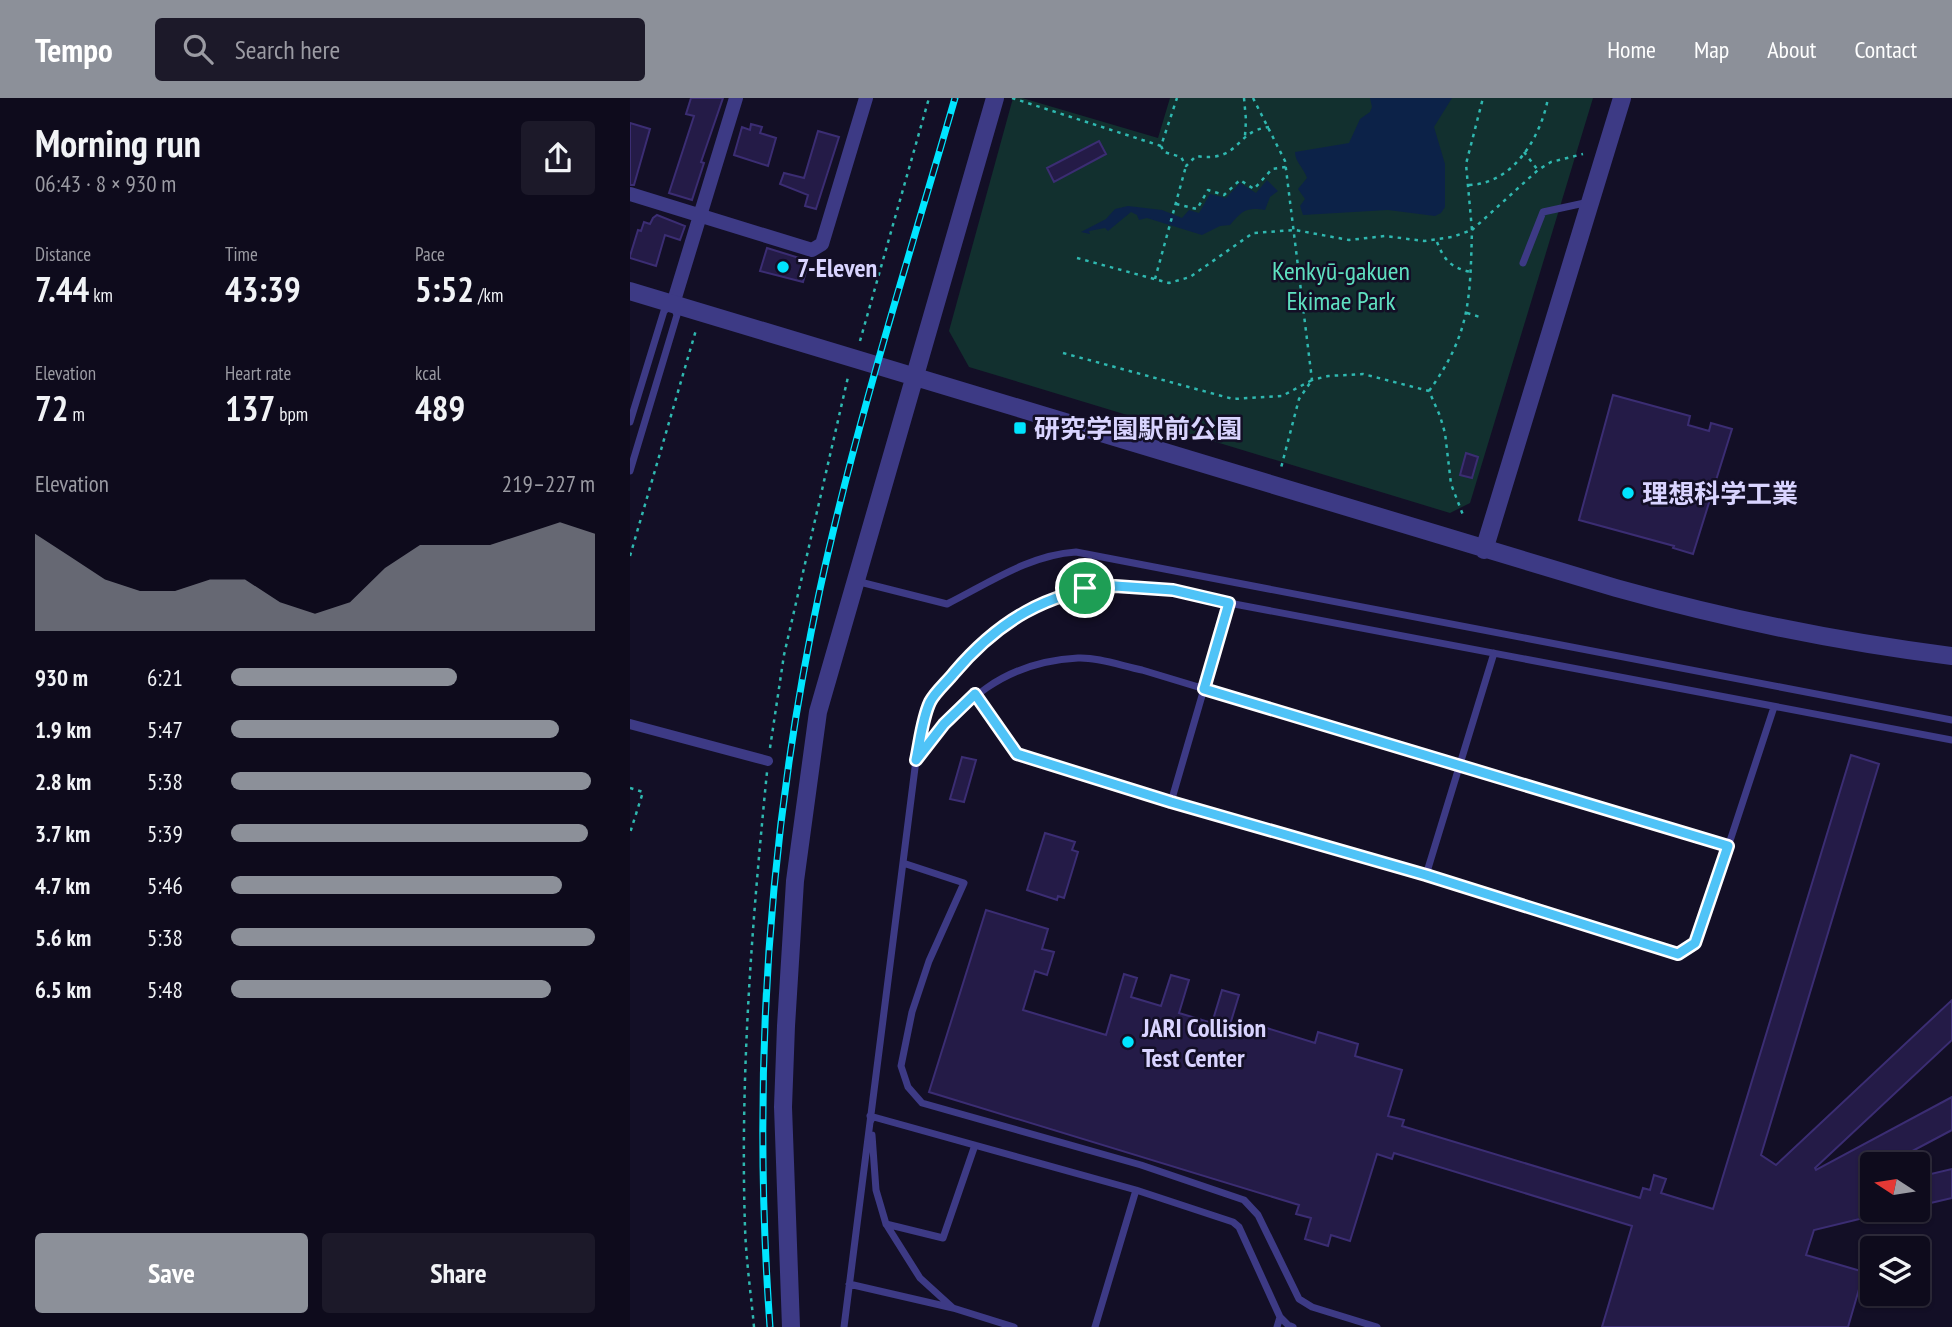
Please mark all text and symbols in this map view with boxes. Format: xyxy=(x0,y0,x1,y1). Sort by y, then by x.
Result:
search box xyxy=(155,18,645,81)
text: Tempo xyxy=(35,28,113,71)
icon: search xyxy=(179,30,217,68)
text: Search here xyxy=(235,33,340,66)
text: Home xyxy=(1607,34,1656,65)
text: Map xyxy=(1694,34,1729,65)
text: About xyxy=(1767,34,1816,65)
text: Contact xyxy=(1854,34,1917,65)
text: Morning run xyxy=(35,118,201,167)
button: share xyxy=(521,121,595,195)
text: 06:43 · 8 × 930 m xyxy=(35,169,176,198)
text: Distance xyxy=(35,242,91,266)
text: Time xyxy=(225,242,258,266)
text: Pace xyxy=(415,242,445,266)
place label: 7-Eleven xyxy=(797,251,877,284)
park label: Kenkyū-gakuen Ekimae Park xyxy=(1272,254,1410,317)
marker: 7-Eleven xyxy=(775,259,791,275)
text: 7.44 xyxy=(35,266,89,312)
text: 43:39 xyxy=(225,266,301,312)
text: 5:52 xyxy=(415,266,474,312)
text: km xyxy=(89,283,113,307)
text: /km xyxy=(474,283,503,307)
text: Elevation xyxy=(35,361,96,385)
text: Heart rate xyxy=(225,361,291,385)
text: kcal xyxy=(415,361,441,385)
text: 72 xyxy=(35,385,68,431)
text: 137 xyxy=(225,385,275,431)
text: 489 xyxy=(415,385,465,431)
text: m xyxy=(68,402,85,426)
text: bpm xyxy=(275,402,308,426)
place label: 研究学園駅前公園 xyxy=(1034,412,1242,445)
marker: 研究学園駅前公園 xyxy=(1012,420,1028,436)
text: Elevation xyxy=(35,469,109,498)
text: 219–227 m xyxy=(502,469,595,498)
place label: 理想科学工業 xyxy=(1642,477,1798,510)
marker: 理想科学工業 xyxy=(1620,485,1636,501)
pin xyxy=(1055,558,1115,618)
icon: arrive xyxy=(1066,569,1104,607)
text: 930 m xyxy=(35,663,88,692)
text: 6:21 xyxy=(147,663,183,692)
text: 1.9 km xyxy=(35,715,91,744)
text: 5:47 xyxy=(147,715,183,744)
text: 2.8 km xyxy=(35,767,91,796)
text: 5:38 xyxy=(147,767,183,796)
text: 3.7 km xyxy=(35,819,90,848)
text: 5:39 xyxy=(147,819,183,848)
text: 4.7 km xyxy=(35,871,90,900)
text: 5:46 xyxy=(147,871,183,900)
text: 5.6 km xyxy=(35,923,91,952)
text: 5:38 xyxy=(147,923,183,952)
text: 6.5 km xyxy=(35,975,91,1004)
text: 5:48 xyxy=(147,975,183,1004)
place label: JARI Collision Test Center xyxy=(1141,1011,1266,1074)
marker: JARI Collision Test Center xyxy=(1120,1034,1136,1050)
north arrow xyxy=(1860,1152,1930,1222)
map controls xyxy=(1860,1152,1930,1306)
button: Save xyxy=(35,1233,308,1313)
button: Share xyxy=(322,1233,595,1313)
button: layers xyxy=(1860,1236,1930,1306)

